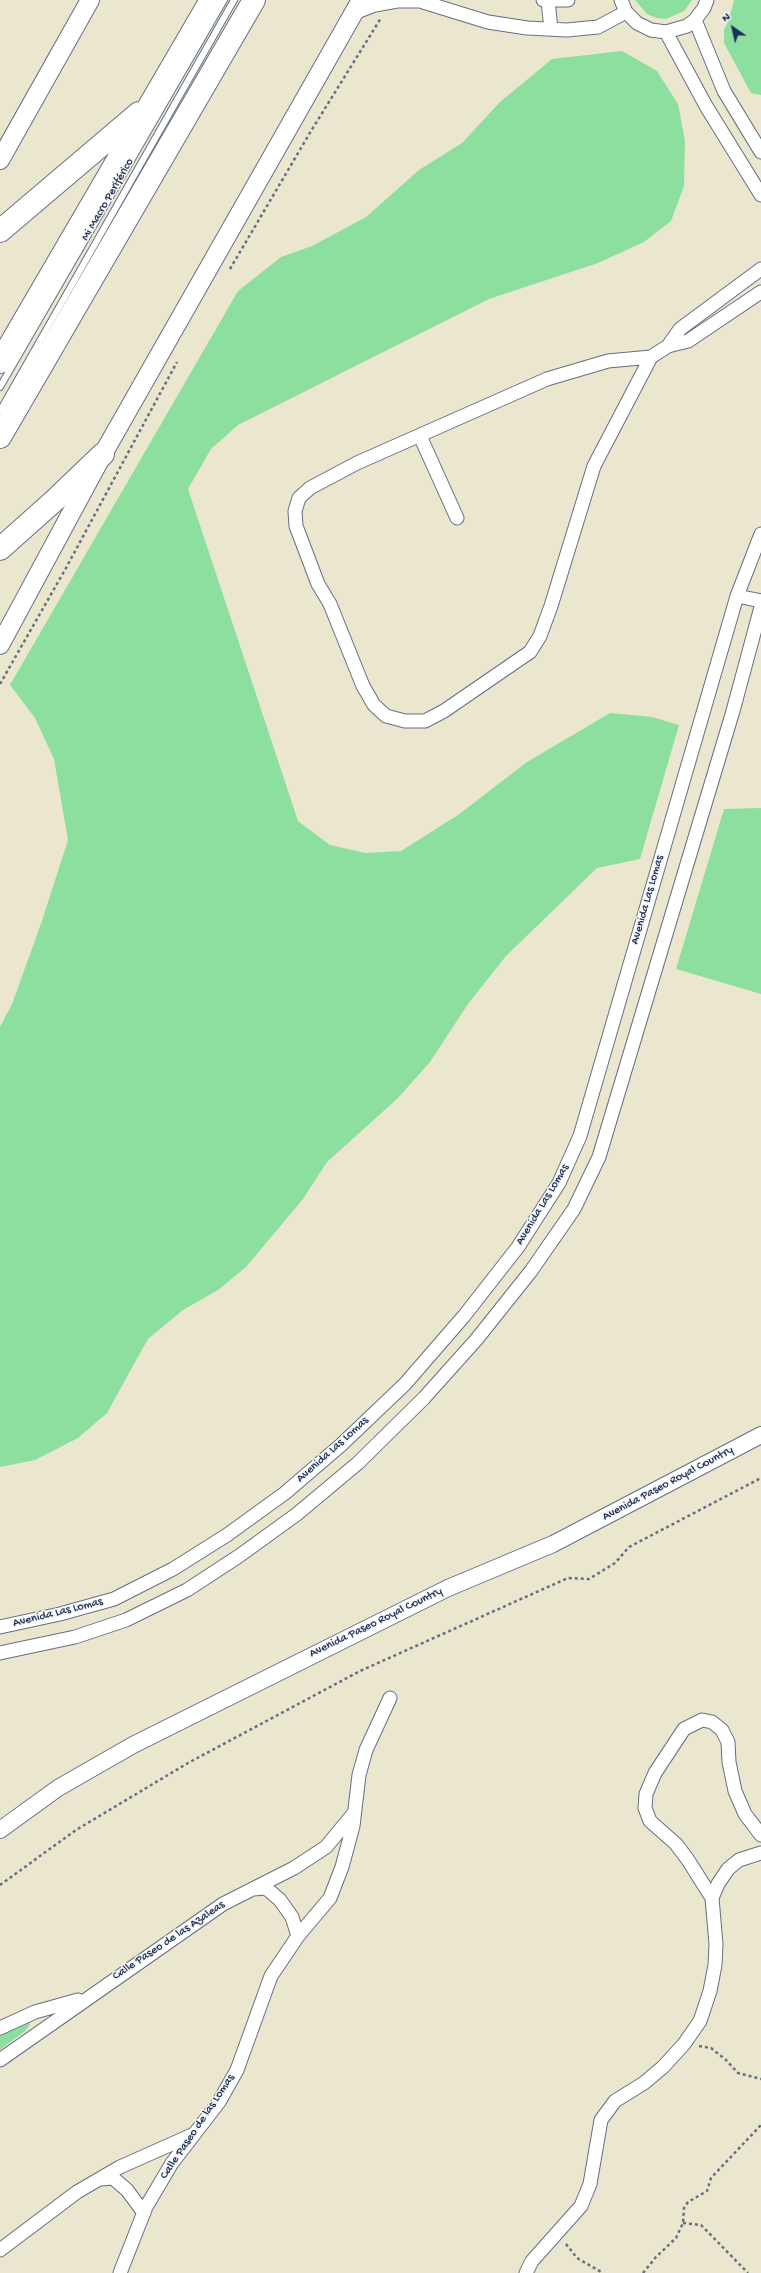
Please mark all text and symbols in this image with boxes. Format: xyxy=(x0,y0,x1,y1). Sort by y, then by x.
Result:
north arrow xyxy=(713,8,753,48)
text: N xyxy=(720,11,733,25)
street label: Mi Macro Periférico xyxy=(79,156,137,244)
street label: Avenida Las Lomas xyxy=(628,854,668,946)
street label: Avenida Las Lomas xyxy=(513,1162,573,1248)
street label: Avenida Las Lomas xyxy=(294,1414,372,1486)
street label: Avenida Paseo Royal Country xyxy=(600,1443,736,1525)
street label: Avenida Paseo Royal Country xyxy=(307,1585,445,1661)
street label: Avenida Las Lomas xyxy=(12,1595,104,1631)
street label: Calle Paseo de las Azaleas xyxy=(110,1898,228,1984)
street label: Calle Paseo de las Lomas xyxy=(158,2072,238,2182)

